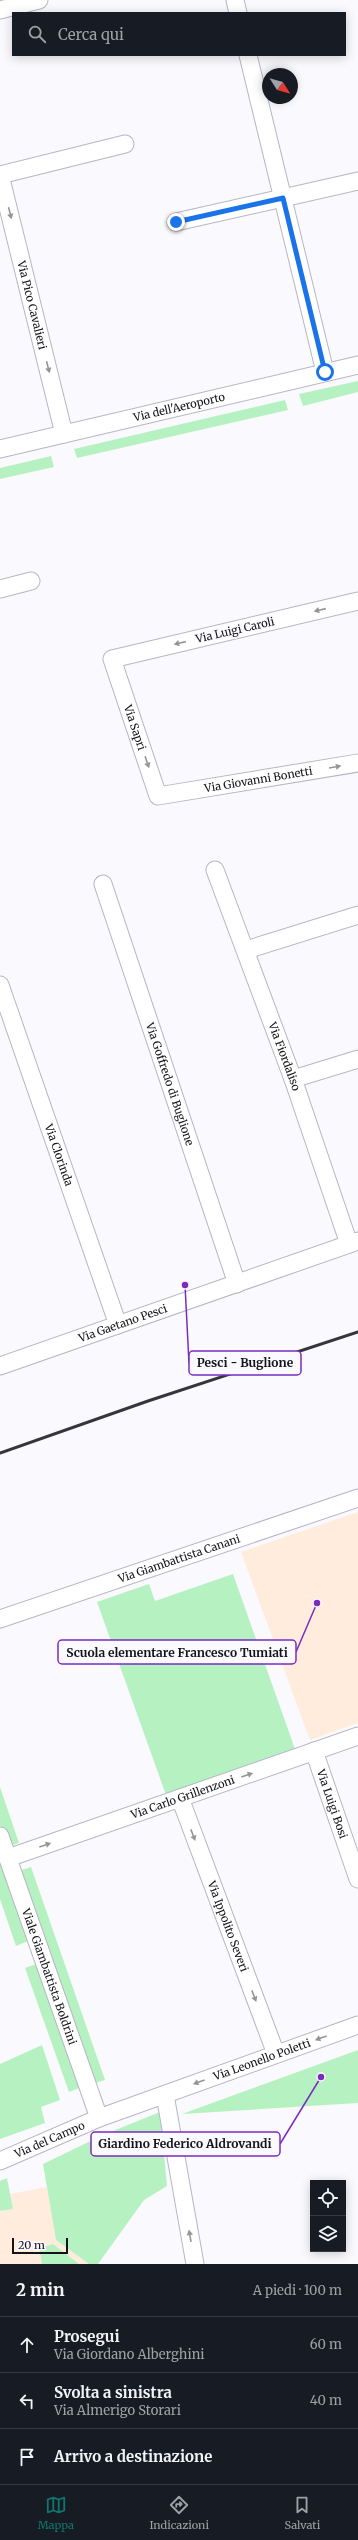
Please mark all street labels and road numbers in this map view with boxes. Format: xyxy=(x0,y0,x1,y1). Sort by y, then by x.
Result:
street label: Via Pico Cavalieri xyxy=(14,258,50,351)
street label: Via dell'Aeroporto xyxy=(131,389,227,425)
street label: Via Luigi Caroli xyxy=(193,614,276,646)
street label: Via Sapri xyxy=(121,702,149,752)
street label: Via Giovanni Bonetti xyxy=(202,764,314,795)
street label: Via Fiordaliso xyxy=(265,1019,304,1093)
street label: Via Goffredo di Buglione xyxy=(143,1020,197,1148)
street label: Via Clorinda xyxy=(41,1121,76,1188)
street label: Via Gaetano Pesci xyxy=(76,1301,169,1345)
street label: Via Giambattista Canani xyxy=(115,1531,242,1586)
street label: Via Luigi Bosi xyxy=(314,1767,351,1841)
street label: Via Carlo Grillenzoni xyxy=(128,1772,237,1822)
street label: Via Ippolito Severi xyxy=(204,1878,252,1974)
street label: Viale Giambattista Boldrini xyxy=(19,1906,80,2047)
street label: Via Leonello Poletti xyxy=(210,2036,313,2084)
street label: Via del Campo xyxy=(11,2118,87,2161)

